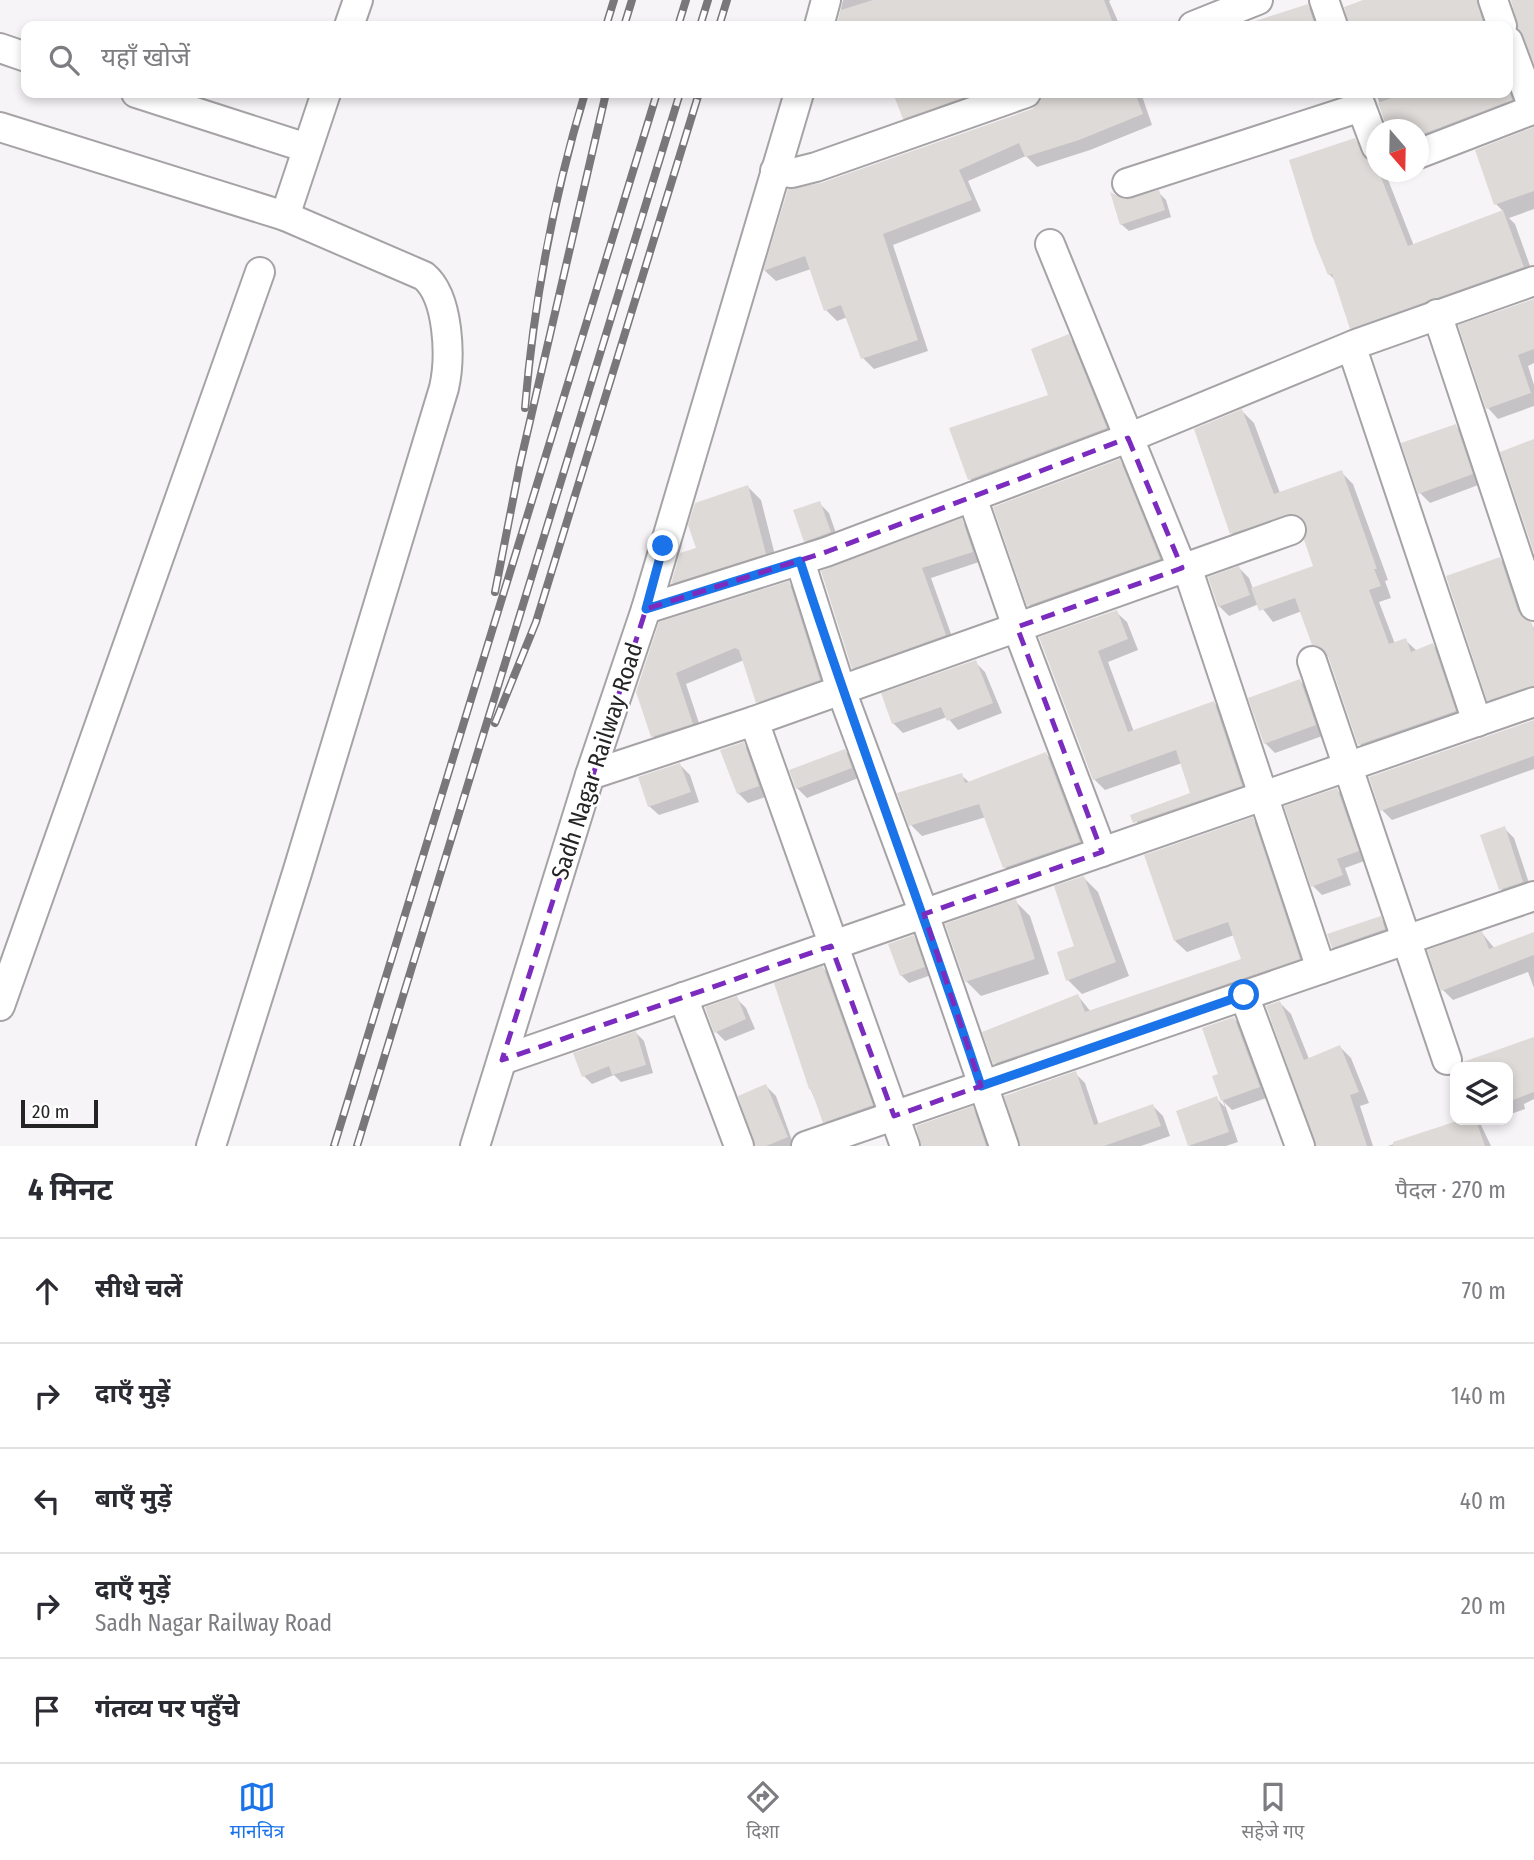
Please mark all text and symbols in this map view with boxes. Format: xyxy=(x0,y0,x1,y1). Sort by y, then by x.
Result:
search box xyxy=(21,21,1513,98)
icon: search xyxy=(45,41,83,79)
text: यहाँ खोजें xyxy=(101,42,190,73)
north arrow xyxy=(1366,119,1429,182)
route end xyxy=(647,530,678,561)
street label: Sadh Nagar Railway Road xyxy=(545,639,649,883)
route start xyxy=(1228,979,1259,1010)
map controls xyxy=(1450,1062,1513,1125)
button: layers xyxy=(1450,1062,1513,1125)
scale bar xyxy=(21,1097,98,1129)
text: 20 m xyxy=(32,1100,69,1123)
text: 4 मिनट xyxy=(28,1172,113,1208)
text: पैदल · 270 m xyxy=(1395,1176,1506,1204)
icon: ahead xyxy=(28,1272,66,1310)
text: सीधे चलें xyxy=(95,1273,182,1304)
text: 70 m xyxy=(1462,1277,1506,1305)
icon: right xyxy=(28,1377,66,1415)
text: दाएँ मुड़ें xyxy=(95,1378,170,1409)
text: 140 m xyxy=(1451,1382,1506,1410)
icon: left xyxy=(28,1482,66,1520)
text: बाएँ मुड़ें xyxy=(95,1483,172,1514)
text: 40 m xyxy=(1460,1487,1506,1515)
text: दाएँ मुड़ें xyxy=(95,1574,170,1605)
icon: right xyxy=(28,1587,66,1625)
text: 20 m xyxy=(1461,1592,1506,1620)
text: Sadh Nagar Railway Road xyxy=(95,1609,332,1637)
icon: arrive xyxy=(28,1692,66,1730)
text: गंतव्य पर पहुँचे xyxy=(95,1693,239,1724)
tab: मानचित्र xyxy=(230,1778,284,1846)
tab: दिशा xyxy=(744,1778,782,1846)
tab: सहेजे गए xyxy=(1241,1778,1304,1846)

